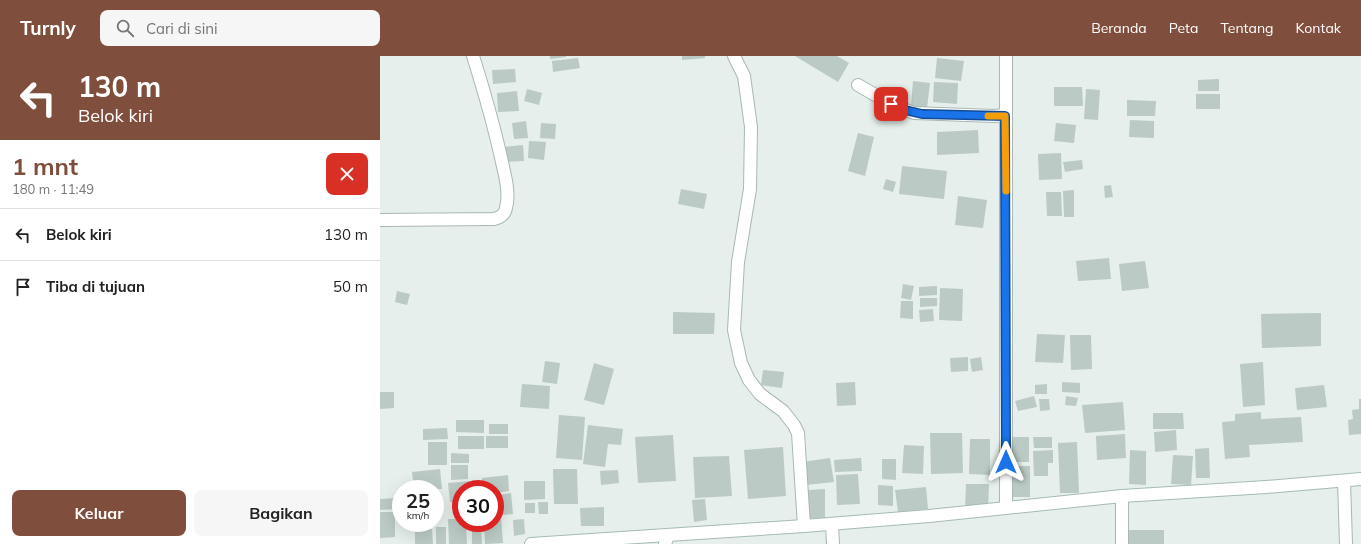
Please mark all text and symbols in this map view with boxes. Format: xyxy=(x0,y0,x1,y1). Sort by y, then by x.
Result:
search box xyxy=(100,10,380,46)
text: Turnly xyxy=(20,16,76,40)
icon: search xyxy=(114,17,136,39)
text: Cari di sini xyxy=(146,19,218,38)
text: Beranda xyxy=(1091,19,1147,37)
text: Peta xyxy=(1169,19,1198,37)
text: Tentang xyxy=(1220,19,1274,37)
text: Kontak xyxy=(1296,19,1341,37)
text: 130 m xyxy=(78,69,161,104)
icon: left xyxy=(12,72,64,124)
pin xyxy=(874,87,908,121)
icon: arrive xyxy=(880,93,902,115)
text: Belok kiri xyxy=(78,104,153,127)
text: 1 mnt xyxy=(12,151,78,181)
button: close xyxy=(326,153,368,195)
text: 180 m · 11:49 xyxy=(12,181,94,197)
icon: left xyxy=(12,224,34,246)
text: Belok kiri xyxy=(46,225,112,244)
text: 130 m xyxy=(324,225,368,244)
icon: arrive xyxy=(12,276,34,298)
text: Tiba di tujuan xyxy=(46,277,145,296)
text: 50 m xyxy=(333,277,368,296)
position arrow xyxy=(985,441,1027,483)
speed limit sign: 30 xyxy=(452,480,504,532)
text: 25 xyxy=(406,488,430,513)
button: Keluar xyxy=(12,490,186,536)
button: Bagikan xyxy=(194,490,368,536)
text: km/h xyxy=(407,509,429,522)

